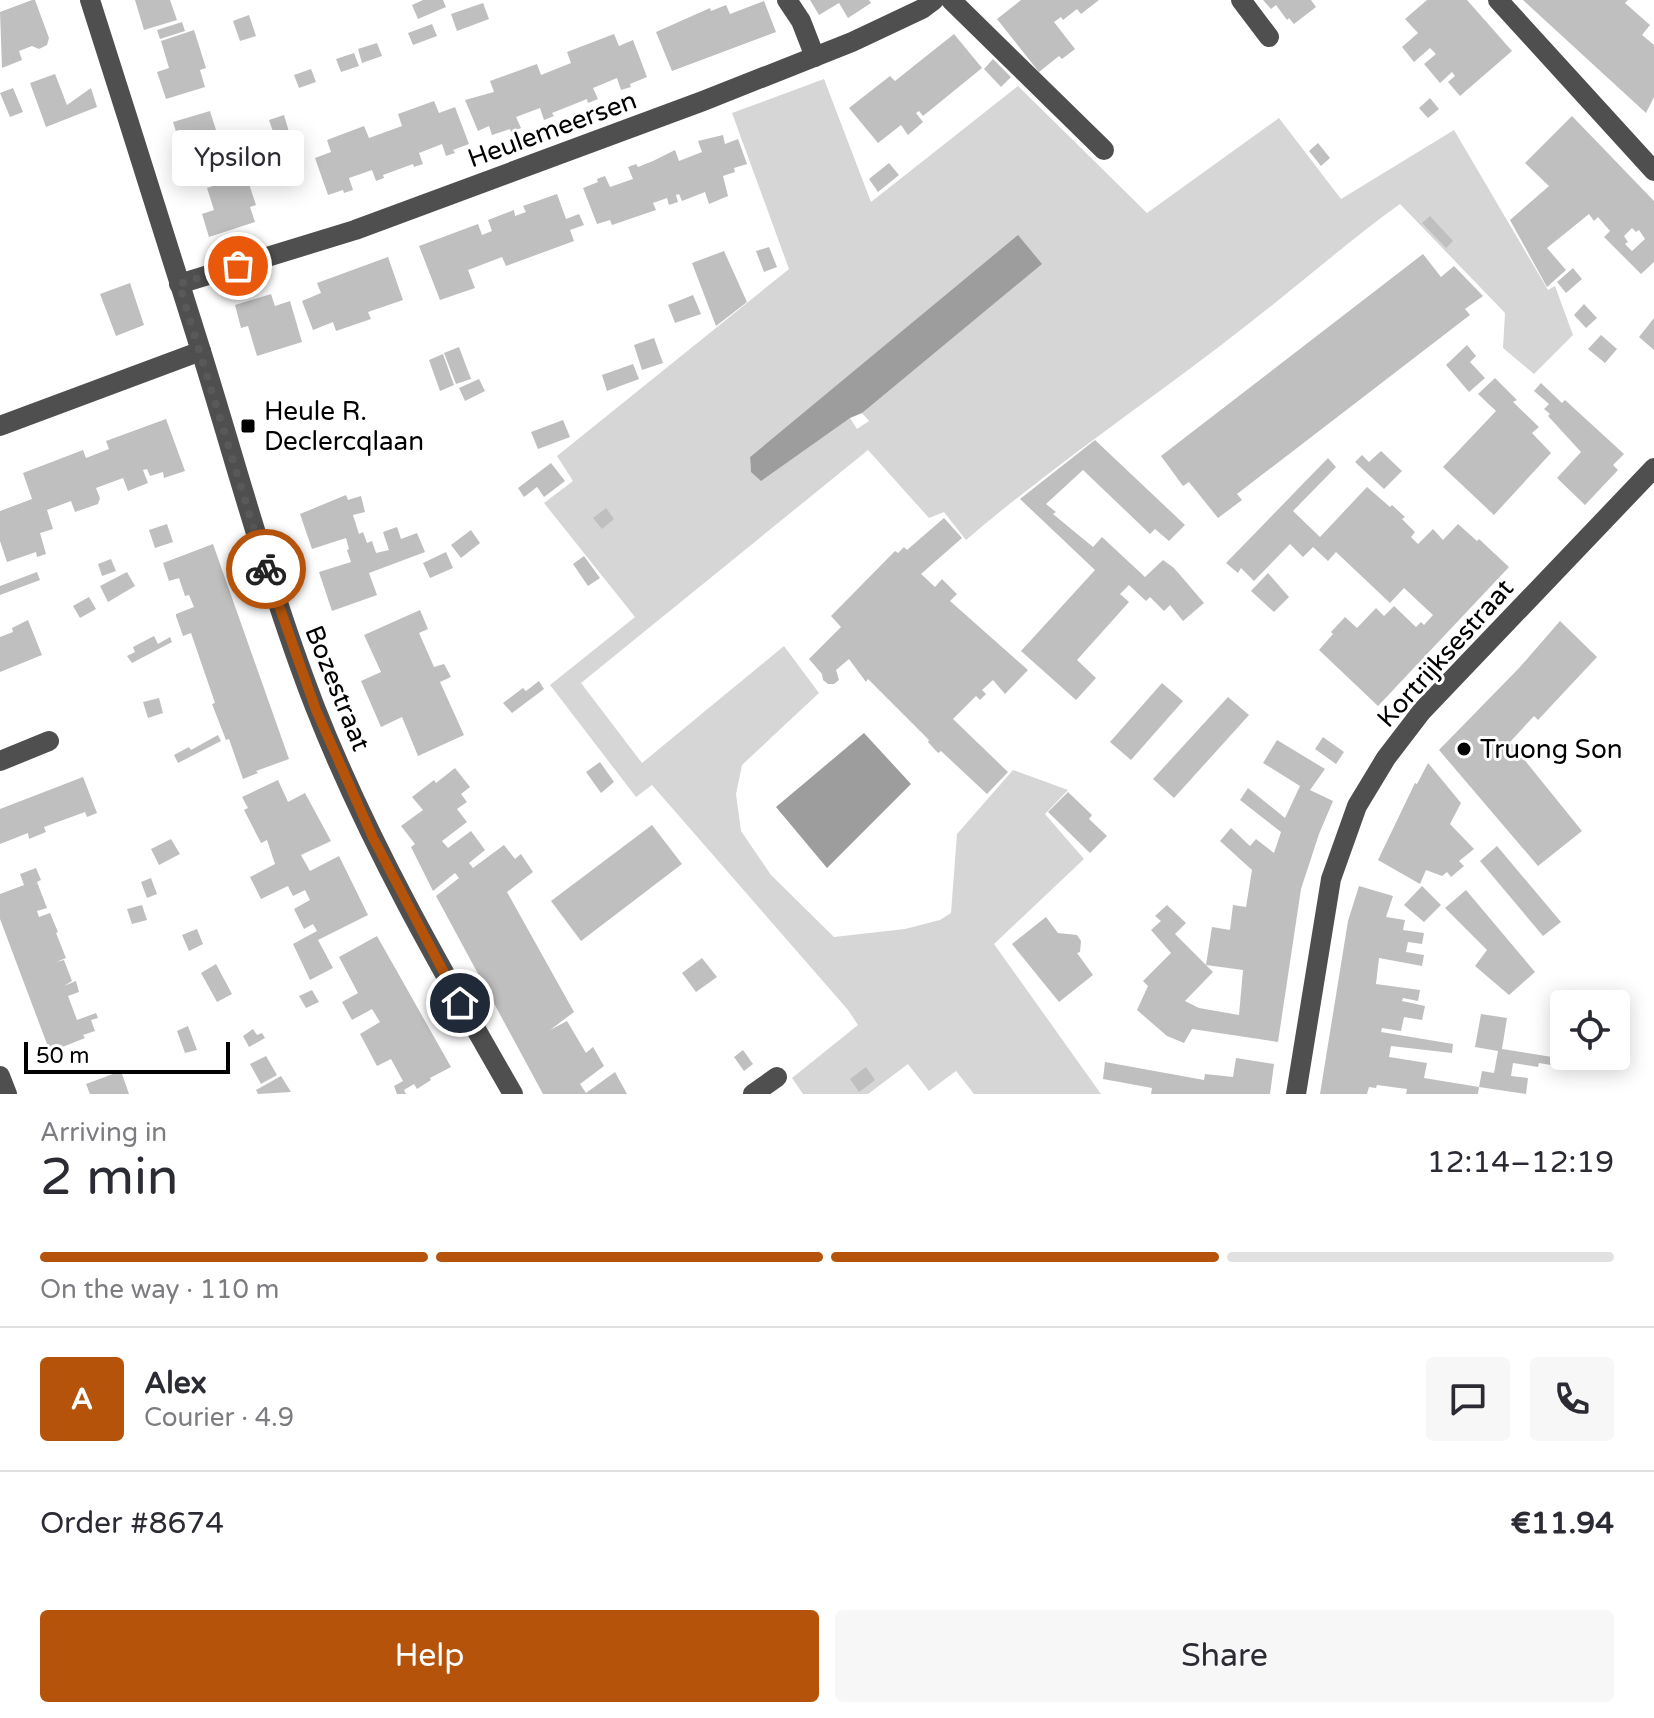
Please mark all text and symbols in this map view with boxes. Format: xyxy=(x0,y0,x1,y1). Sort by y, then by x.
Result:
street label: Heulemeersen xyxy=(464,85,641,174)
callout: Ypsilon xyxy=(172,130,304,186)
text: Ypsilon xyxy=(194,142,282,173)
pin xyxy=(204,232,272,300)
icon: bag xyxy=(216,244,260,288)
place label: Heule R. Declercqlaan xyxy=(264,396,424,457)
marker: Heule R. Declercqlaan xyxy=(239,417,257,435)
courier xyxy=(226,529,306,609)
icon: bike xyxy=(244,547,288,591)
street label: Kortrijksestraat xyxy=(1371,573,1520,734)
street label: Bozestraat xyxy=(298,621,377,755)
place label: Truong Son xyxy=(1480,734,1623,765)
marker: Truong Son xyxy=(1455,740,1473,758)
pin xyxy=(426,969,494,1037)
icon: home xyxy=(438,981,482,1025)
map controls xyxy=(1550,990,1630,1070)
button: locate xyxy=(1550,990,1630,1070)
scale bar xyxy=(24,1038,230,1074)
text: 50 m xyxy=(36,1043,90,1069)
text: Arriving in xyxy=(40,1117,167,1148)
text: 12:14–12:19 xyxy=(1427,1144,1614,1181)
text: 2 min xyxy=(40,1146,179,1209)
text: On the way · 110 m xyxy=(40,1274,279,1305)
button: chat xyxy=(1426,1357,1510,1441)
button: phone xyxy=(1530,1357,1614,1441)
text: Alex xyxy=(144,1365,207,1402)
text: A xyxy=(71,1381,93,1418)
text: Courier · 4.9 xyxy=(144,1402,294,1433)
text: Order #8674 xyxy=(40,1505,224,1542)
text: €11.94 xyxy=(1510,1505,1614,1542)
button: Help xyxy=(40,1610,819,1702)
button: Share xyxy=(835,1610,1614,1702)

